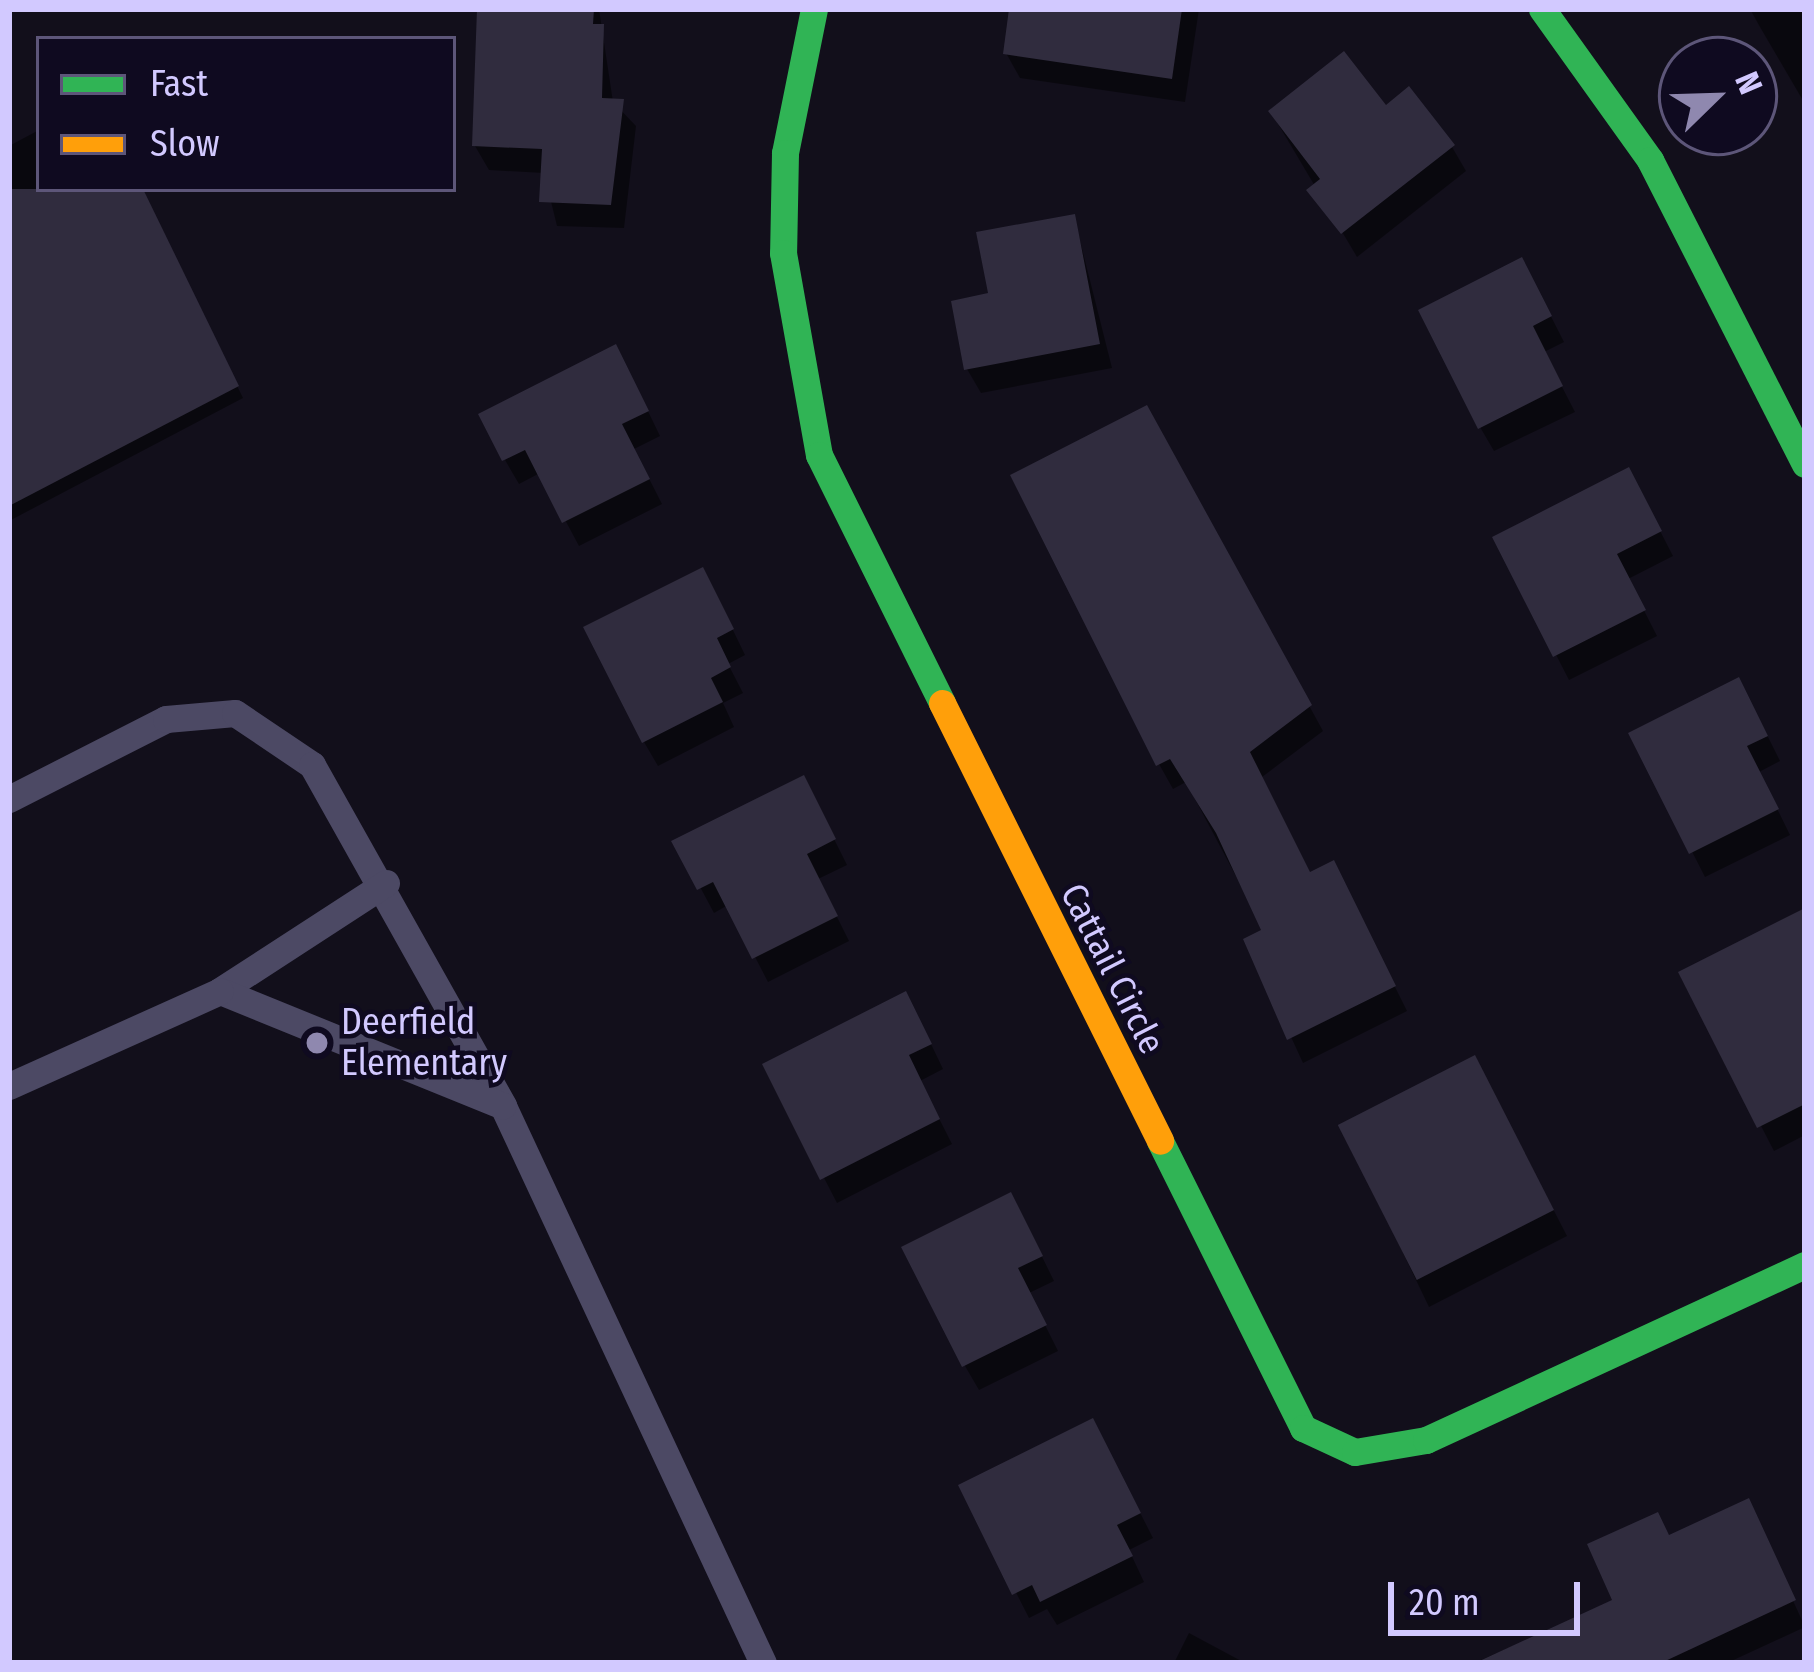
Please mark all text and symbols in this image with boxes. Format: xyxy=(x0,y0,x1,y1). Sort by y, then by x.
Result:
legend xyxy=(36,36,456,192)
north arrow xyxy=(1658,36,1778,156)
text: Fast xyxy=(150,62,208,106)
text: N xyxy=(1726,66,1771,100)
text: Slow xyxy=(150,122,220,166)
street label: Cattail Circle xyxy=(1051,877,1173,1061)
place label: Deerfield Elementary xyxy=(341,1000,507,1085)
marker: Deerfield Elementary xyxy=(304,1030,330,1056)
scale bar xyxy=(1394,1558,1586,1632)
text: 20 m xyxy=(1409,1581,1480,1625)

